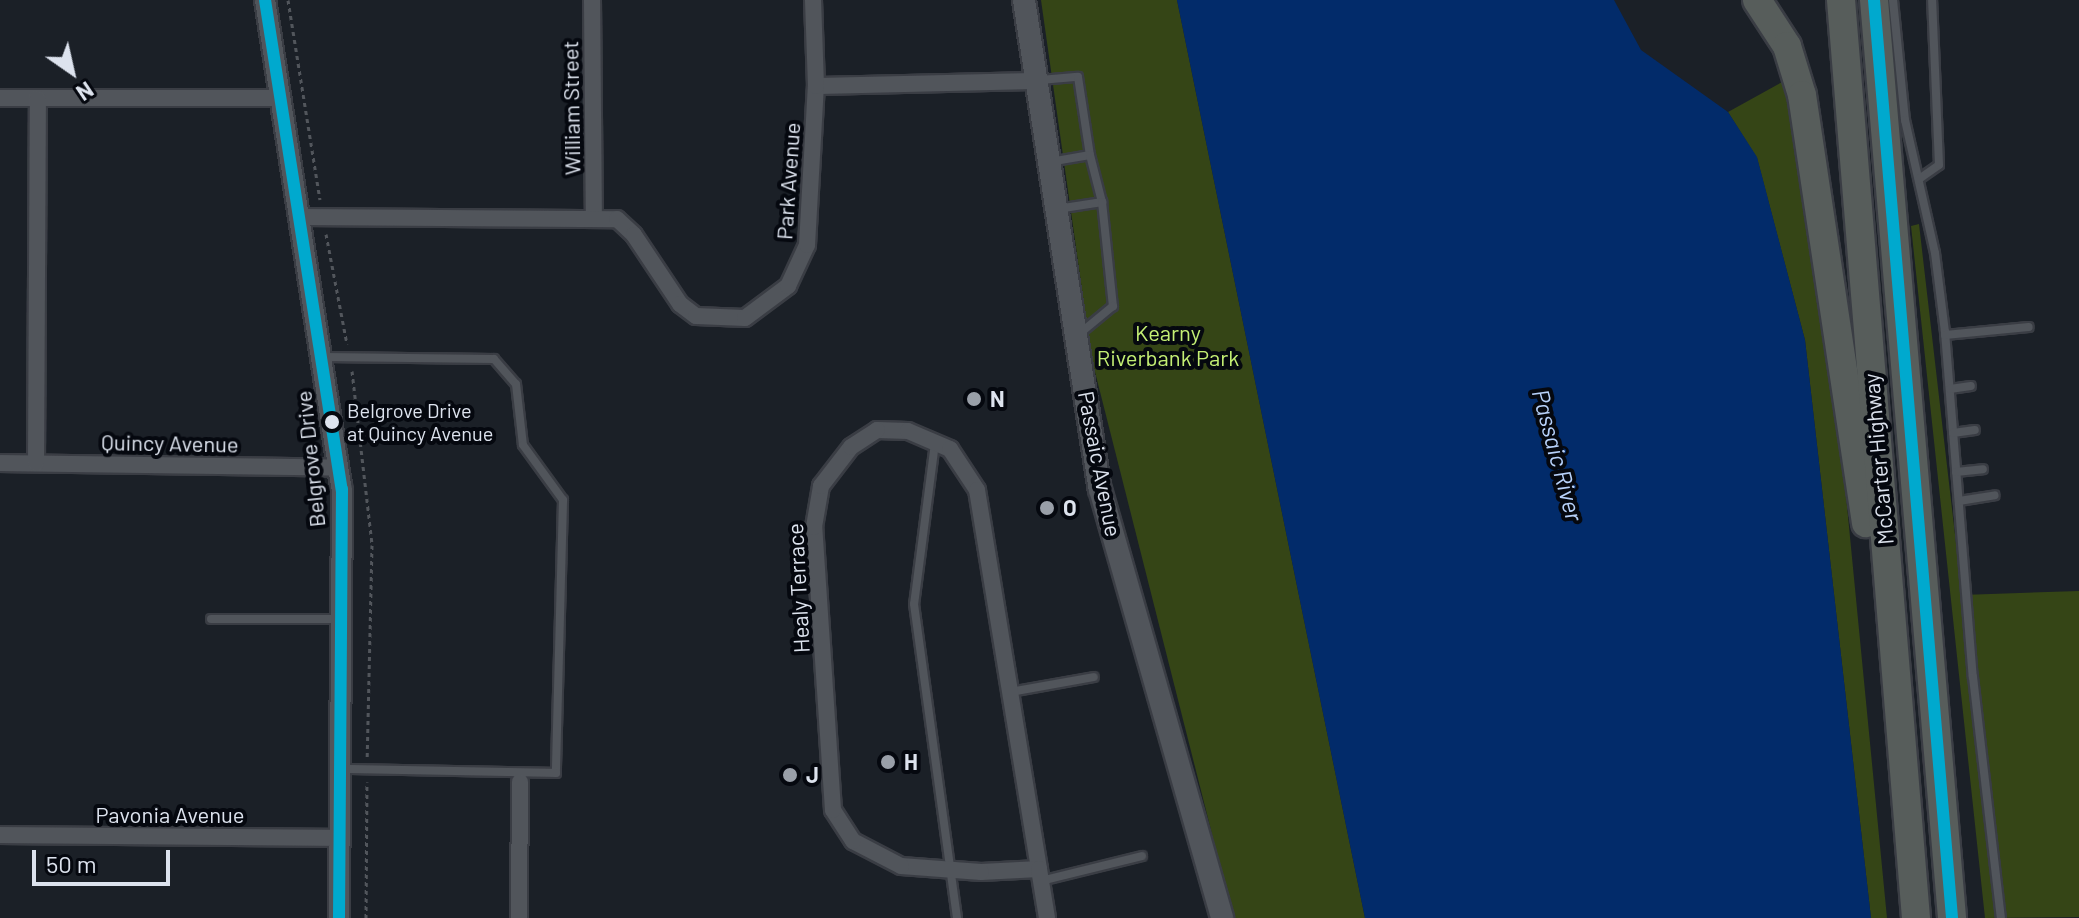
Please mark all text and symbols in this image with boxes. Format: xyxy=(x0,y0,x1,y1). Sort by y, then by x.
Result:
north arrow xyxy=(32,32,112,112)
street label: William Street xyxy=(557,41,585,175)
text: N xyxy=(72,77,99,107)
street label: Park Avenue xyxy=(771,121,805,241)
park label: Kearny Riverbank Park xyxy=(1097,319,1239,370)
street label: McCarter Highway xyxy=(1857,372,1899,546)
place label: N xyxy=(990,386,1005,412)
water label: Passaic River xyxy=(1527,386,1589,524)
street label: Belgrove Drive xyxy=(290,389,330,529)
street label: Passaic Avenue xyxy=(1073,389,1127,539)
marker: N xyxy=(965,390,983,408)
place label: Belgrove Drive at Quincy Avenue xyxy=(347,398,493,445)
marker: Belgrove Drive at Quincy Avenue xyxy=(324,414,340,430)
street label: Quincy Avenue xyxy=(101,429,239,457)
place label: O xyxy=(1063,495,1077,521)
marker: O xyxy=(1038,499,1056,517)
street label: Healy Terrace xyxy=(781,522,815,654)
place label: H xyxy=(904,749,918,775)
marker: H xyxy=(879,753,897,771)
place label: J xyxy=(806,762,819,788)
marker: J xyxy=(781,766,799,784)
street label: Pavonia Avenue xyxy=(95,802,245,828)
scale bar xyxy=(36,834,174,884)
text: 50 m xyxy=(46,849,97,878)

